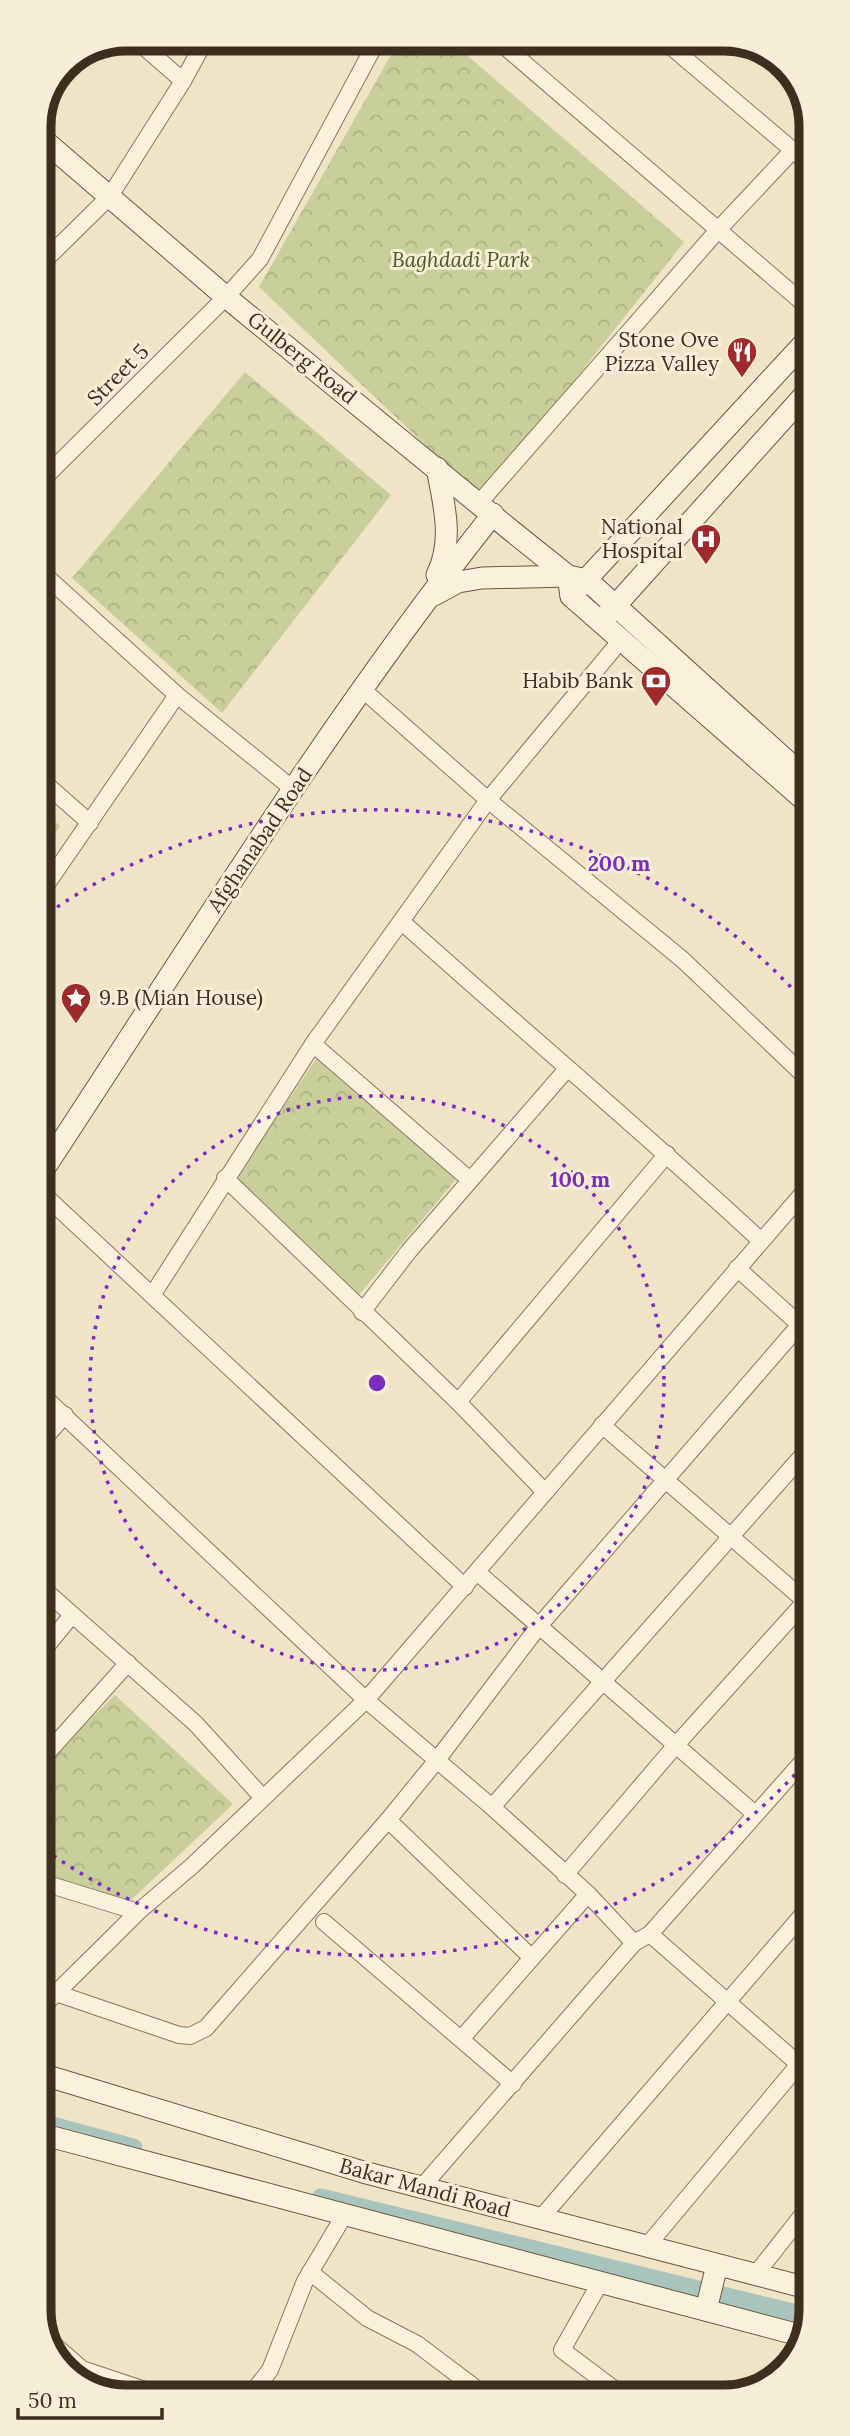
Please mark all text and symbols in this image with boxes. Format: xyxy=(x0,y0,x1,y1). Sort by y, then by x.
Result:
park label: Baghdadi Park xyxy=(392,246,530,273)
street label: Gulberg Road xyxy=(242,305,362,410)
place label: Stone Ove Pizza Valley xyxy=(605,326,719,377)
restaurant icon: Stone Ove Pizza Valley xyxy=(725,335,759,379)
street label: Street 5 xyxy=(81,338,154,411)
place label: National Hospital xyxy=(601,513,683,564)
hospital icon: National Hospital xyxy=(689,522,723,566)
bank icon: Habib Bank xyxy=(639,664,673,708)
place label: Habib Bank xyxy=(522,667,634,694)
street label: Afghanabad Road xyxy=(201,762,318,918)
text: 200 m xyxy=(588,850,650,877)
place icon: 9.B (Mian House) xyxy=(59,981,93,1025)
place label: 9.B (Mian House) xyxy=(99,984,263,1011)
text: 100 m xyxy=(550,1166,610,1193)
centre of rings xyxy=(365,1371,389,1395)
street label: Bakar Mandi Road xyxy=(337,2152,514,2223)
scale bar xyxy=(18,2376,161,2420)
text: 50 m xyxy=(28,2387,77,2414)

